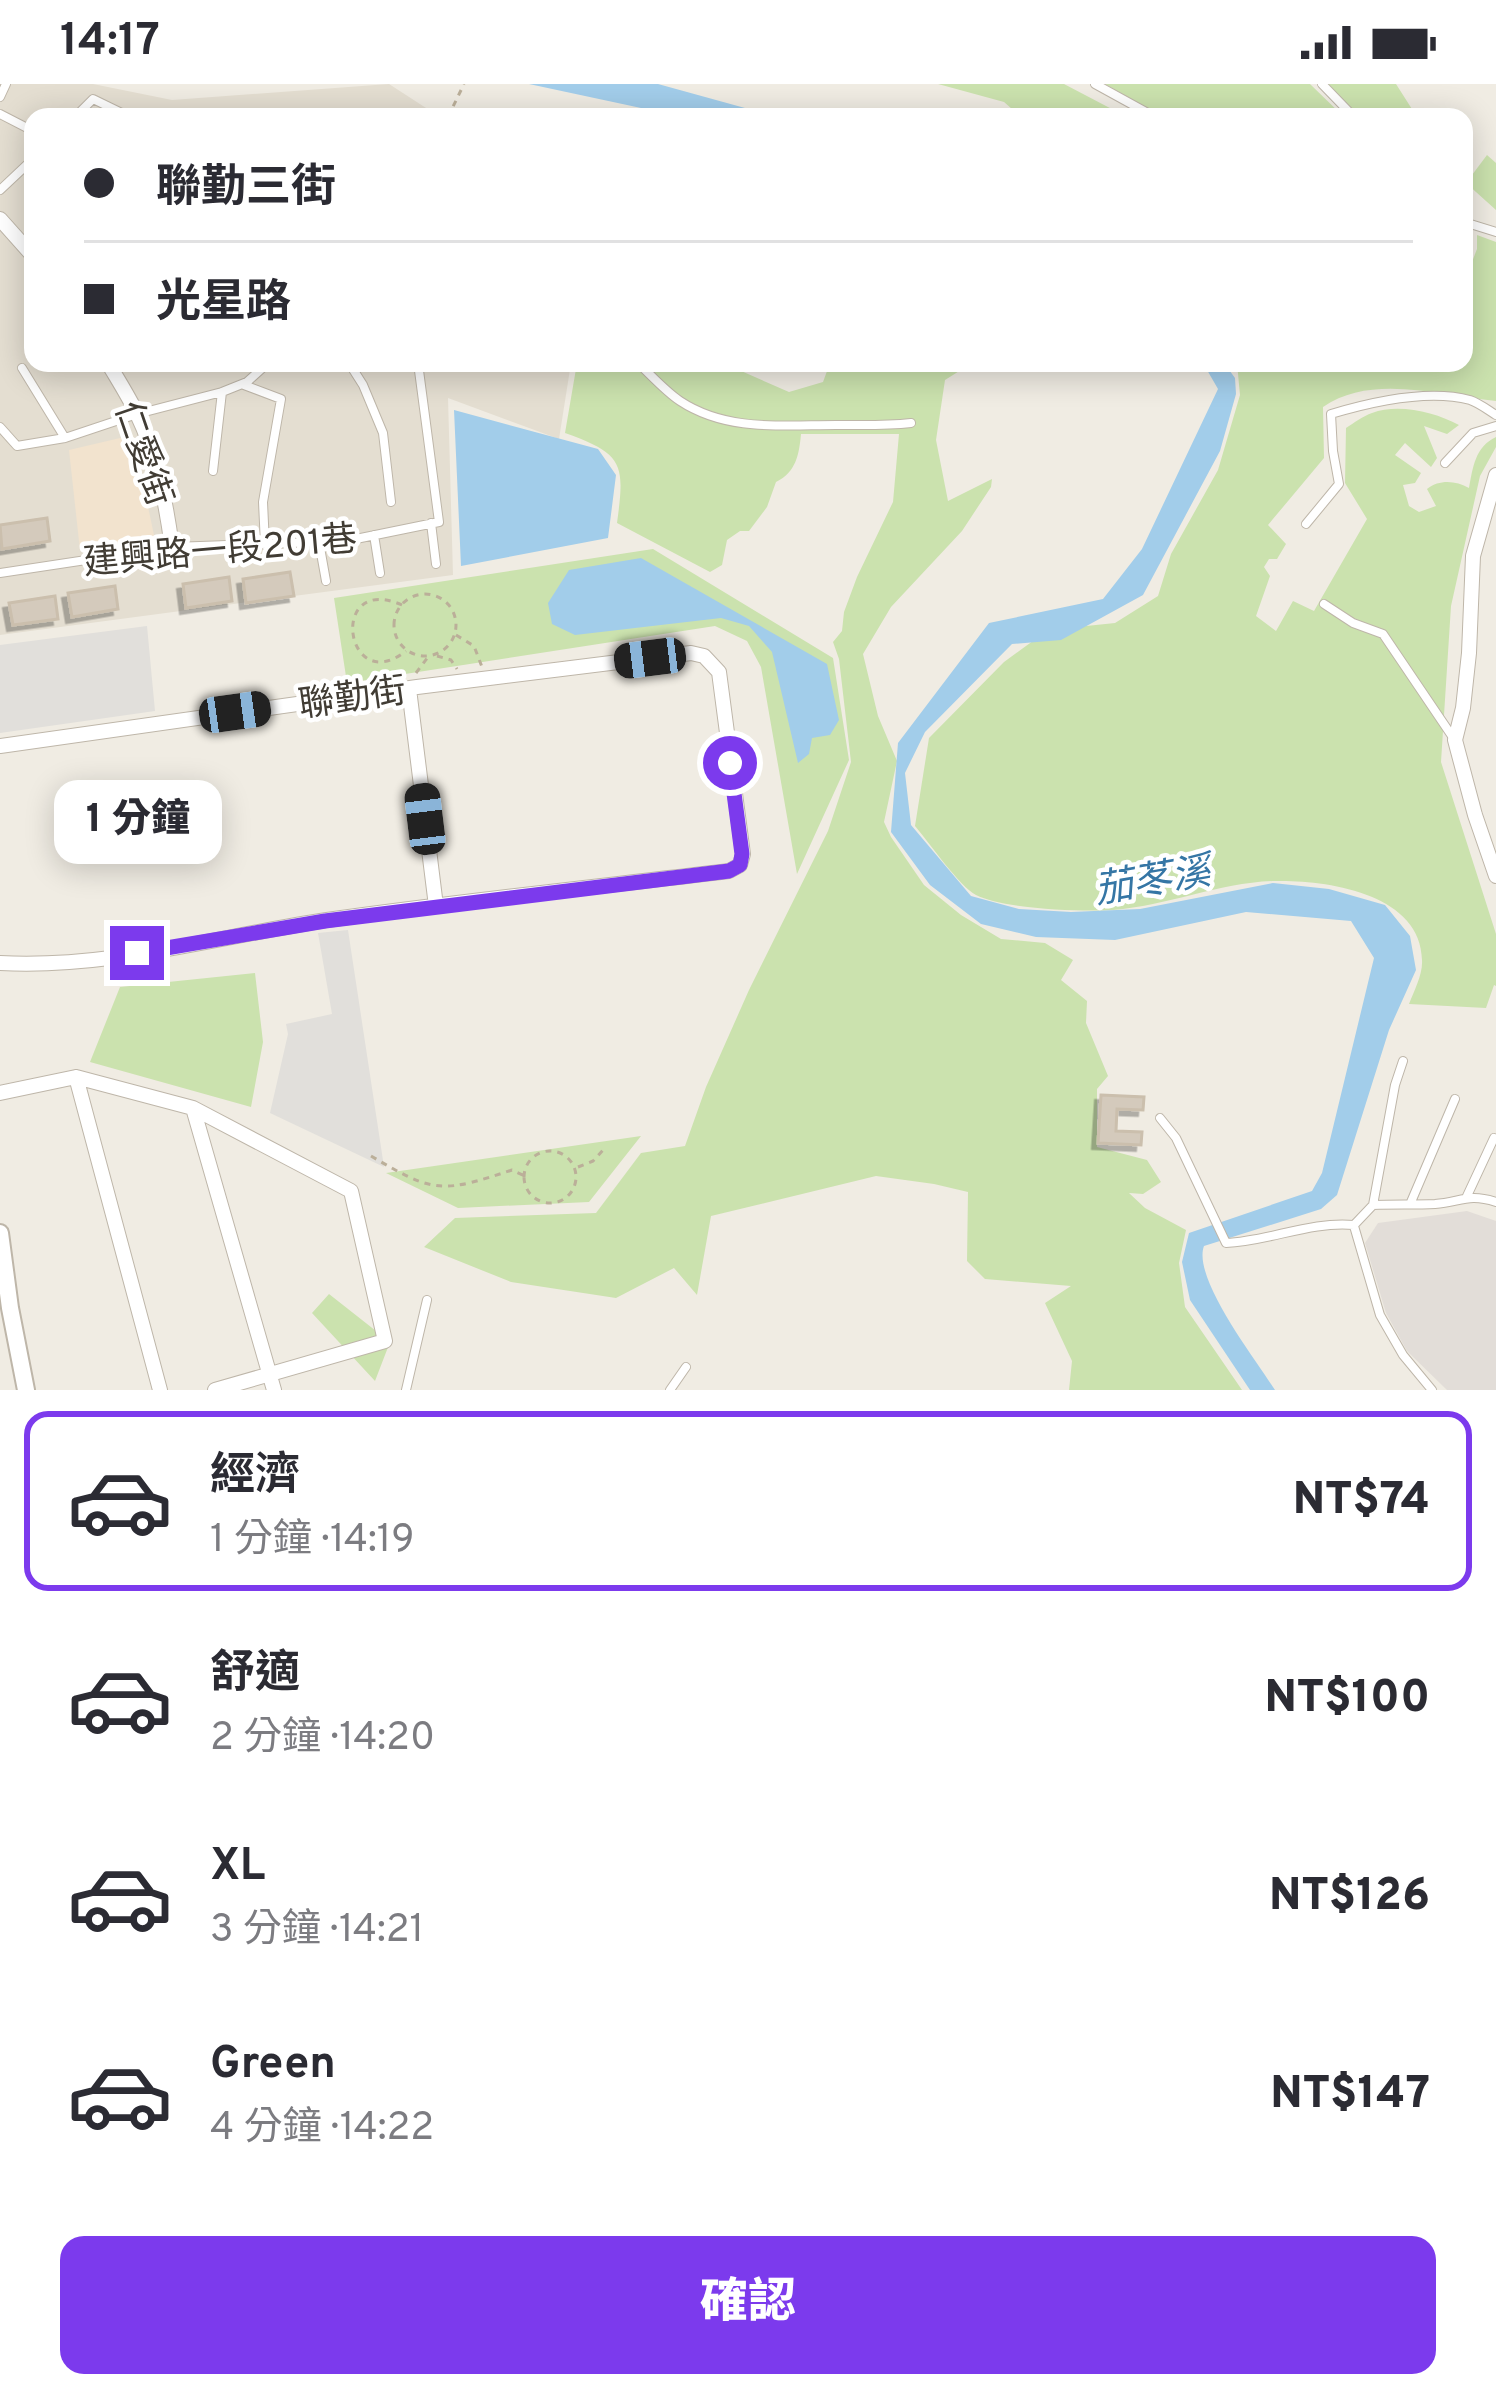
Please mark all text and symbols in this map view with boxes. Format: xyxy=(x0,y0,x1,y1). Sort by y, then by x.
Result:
text: 14:17 xyxy=(60,14,160,71)
text: 聯勤三街 xyxy=(156,161,336,218)
text: 光星路 xyxy=(156,276,291,333)
street label: 仁愛街 xyxy=(102,396,181,513)
street label: 建興路一段201巷 xyxy=(82,518,359,588)
car xyxy=(612,636,688,680)
street label: 聯勤街 xyxy=(296,670,409,730)
car xyxy=(197,689,273,735)
route start xyxy=(703,736,757,790)
callout: 1 分鐘 xyxy=(53,779,221,863)
car xyxy=(403,781,447,857)
text: 1 分鐘 xyxy=(86,797,190,846)
water label: 茄苳溪 xyxy=(1091,848,1220,918)
route end xyxy=(110,926,164,980)
icon: car xyxy=(66,1447,174,1555)
text: 經濟 xyxy=(210,1449,300,1506)
text: NT$74 xyxy=(1293,1473,1430,1530)
text: 1 分鐘 · 14:19 xyxy=(210,1517,415,1566)
icon: car xyxy=(66,1645,174,1753)
text: 舒適 xyxy=(210,1647,300,1704)
text: NT$100 xyxy=(1264,1671,1430,1728)
text: 2 分鐘 · 14:20 xyxy=(210,1715,435,1764)
text: XL xyxy=(210,1839,265,1896)
icon: car xyxy=(66,1843,174,1951)
text: NT$126 xyxy=(1269,1869,1430,1926)
text: 3 分鐘 · 14:21 xyxy=(210,1907,424,1956)
text: Green xyxy=(210,2037,336,2094)
icon: car xyxy=(66,2041,174,2149)
text: NT$147 xyxy=(1270,2067,1430,2124)
text: 4 分鐘 · 14:22 xyxy=(210,2105,434,2154)
button: 確認 xyxy=(60,2236,1436,2374)

